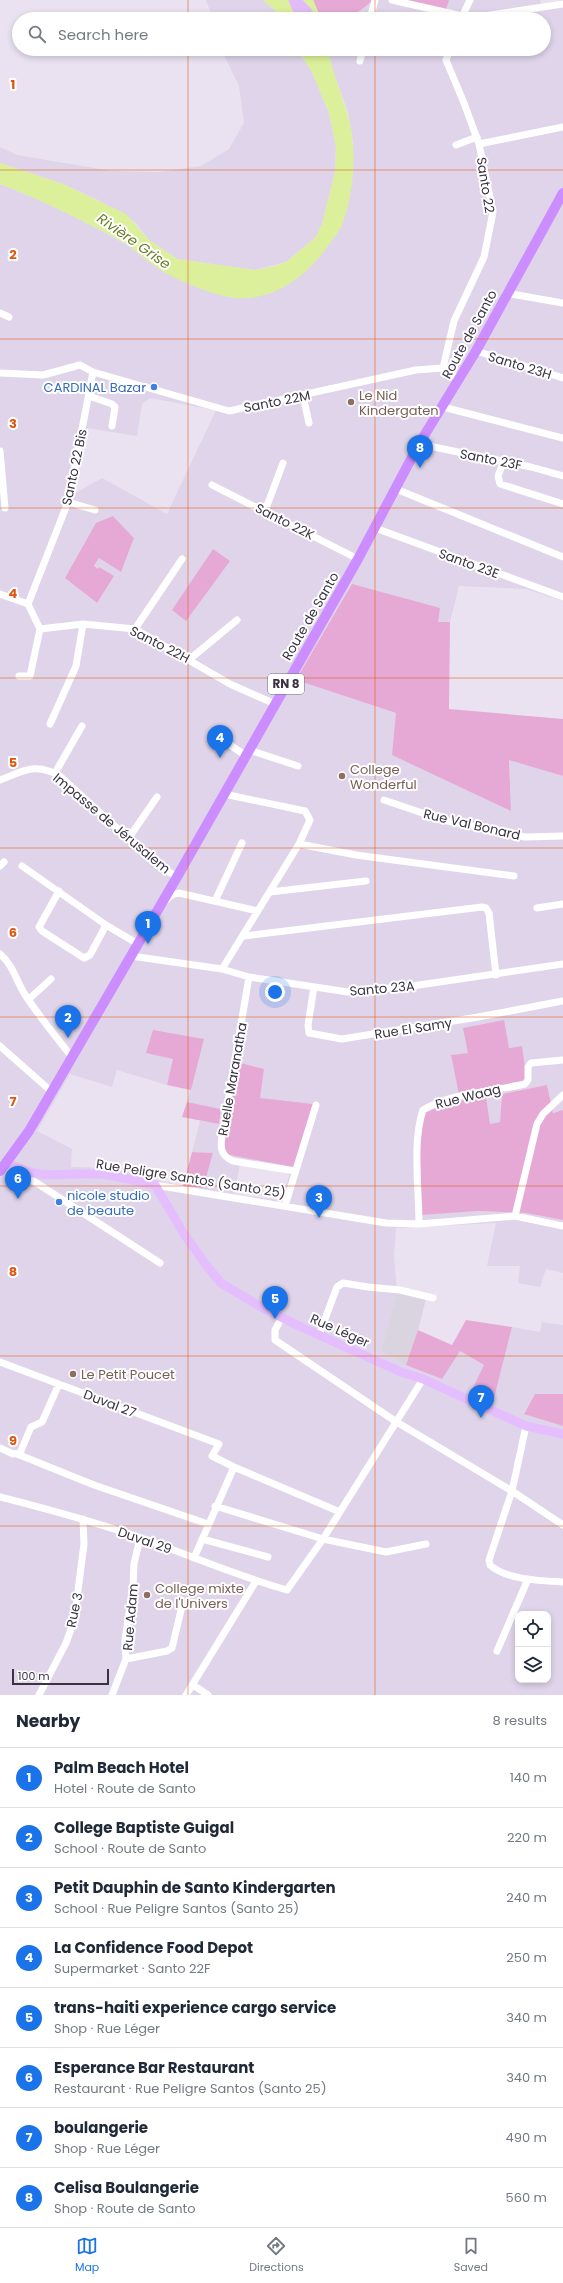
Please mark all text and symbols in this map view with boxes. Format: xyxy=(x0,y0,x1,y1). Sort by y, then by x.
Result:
search box xyxy=(12,12,551,56)
icon: search xyxy=(26,23,48,45)
text: Search here xyxy=(58,24,148,45)
text: 1 xyxy=(11,75,15,94)
street label: Santo 22 xyxy=(472,156,499,214)
water label: Rivière Grise xyxy=(93,208,175,274)
text: 2 xyxy=(9,245,17,264)
street label: Route de Santo xyxy=(437,286,502,382)
street label: Santo 23H xyxy=(486,347,554,384)
place label: CARDINAL Bazar xyxy=(44,378,146,397)
marker: CARDINAL Bazar xyxy=(149,382,159,392)
street label: Santo 22M xyxy=(242,386,312,417)
place label: Le Nid Kindergaten xyxy=(359,386,439,420)
marker: Le Nid Kindergaten xyxy=(346,397,356,407)
text: 3 xyxy=(9,414,17,433)
street label: Santo 22 Bis xyxy=(57,427,92,507)
pin: 8 xyxy=(407,435,433,468)
street label: Santo 23F xyxy=(458,444,524,475)
street label: Santo 22K xyxy=(252,498,318,545)
street label: Santo 23E xyxy=(436,544,502,583)
street label: Route de Santo xyxy=(277,569,343,664)
text: 4 xyxy=(9,584,18,603)
street label: Santo 22H xyxy=(126,621,193,668)
road number: RN 8 xyxy=(268,674,304,694)
pin: 4 xyxy=(207,725,233,758)
text: 5 xyxy=(9,753,17,772)
place label: College Wonderful xyxy=(350,760,417,794)
street label: Impasse de Jérusalem xyxy=(49,769,174,878)
marker: College Wonderful xyxy=(337,771,347,781)
street label: Rue Val Bonard xyxy=(421,804,522,845)
pin: 1 xyxy=(135,911,161,944)
text: 6 xyxy=(9,923,17,942)
street label: Santo 23A xyxy=(349,976,416,1001)
your location xyxy=(265,982,285,1002)
pin: 2 xyxy=(55,1005,81,1038)
street label: Rue El Samy xyxy=(373,1013,454,1044)
street label: Ruelle Maranatha xyxy=(213,1021,252,1137)
street label: Rue Waag xyxy=(433,1079,503,1114)
text: 7 xyxy=(10,1092,17,1111)
street label: Rue Peligre Santos (Santo 25) xyxy=(95,1154,287,1203)
pin: 6 xyxy=(5,1166,31,1199)
pin: 3 xyxy=(306,1185,332,1218)
place label: nicole studio de beaute xyxy=(67,1186,150,1220)
marker: nicole studio de beaute xyxy=(54,1197,64,1207)
text: 8 xyxy=(9,1262,17,1281)
pin: 5 xyxy=(262,1286,288,1319)
street label: Rue Léger xyxy=(307,1309,373,1352)
place label: Le Petit Poucet xyxy=(81,1365,175,1384)
marker: Le Petit Poucet xyxy=(68,1369,78,1379)
street label: Duval 27 xyxy=(81,1385,139,1422)
pin: 7 xyxy=(468,1385,494,1418)
text: 9 xyxy=(9,1431,17,1450)
street label: Duval 29 xyxy=(115,1522,174,1559)
place label: College mixte de l'Univers xyxy=(155,1579,244,1613)
street label: Rue Adam xyxy=(118,1583,143,1651)
marker: College mixte de l'Univers xyxy=(142,1590,152,1600)
street label: Rue 3 xyxy=(62,1591,87,1629)
map controls xyxy=(515,1611,551,1683)
button: locate xyxy=(515,1611,551,1647)
button: layers xyxy=(515,1647,551,1683)
scale bar xyxy=(12,1667,109,1686)
text: 100 m xyxy=(18,1668,50,1684)
text: Nearby xyxy=(16,1709,80,1733)
text: 8 results xyxy=(493,1711,547,1730)
text: Palm Beach Hotel xyxy=(54,1757,189,1778)
text: 1 xyxy=(27,1768,31,1787)
text: 140 m xyxy=(510,1768,547,1787)
text: Hotel · Route de Santo xyxy=(54,1779,196,1798)
text: College Baptiste Guigal xyxy=(54,1817,234,1838)
text: 2 xyxy=(25,1828,33,1847)
text: 220 m xyxy=(507,1828,547,1847)
text: School · Route de Santo xyxy=(54,1839,206,1858)
text: Petit Dauphin de Santo Kindergarten xyxy=(54,1877,336,1898)
text: 3 xyxy=(25,1888,33,1907)
text: 240 m xyxy=(506,1888,547,1907)
text: School · Rue Peligre Santos (Santo 25) xyxy=(54,1899,299,1918)
text: La Confidence Food Depot xyxy=(54,1937,253,1958)
text: 4 xyxy=(25,1948,33,1967)
text: 250 m xyxy=(506,1948,547,1967)
text: Supermarket · Santo 22F xyxy=(54,1959,211,1978)
text: trans-haiti experience cargo service xyxy=(54,1997,336,2018)
text: 5 xyxy=(25,2008,33,2027)
text: 340 m xyxy=(506,2008,547,2027)
text: Shop · Rue Léger xyxy=(54,2019,160,2038)
text: Esperance Bar Restaurant xyxy=(54,2057,254,2078)
text: 6 xyxy=(25,2068,33,2087)
text: 340 m xyxy=(506,2068,547,2087)
text: Restaurant · Rue Peligre Santos (Santo 25) xyxy=(54,2079,327,2098)
text: boulangerie xyxy=(54,2117,148,2138)
text: 7 xyxy=(26,2128,32,2147)
text: 490 m xyxy=(506,2128,547,2147)
text: Shop · Rue Léger xyxy=(54,2139,160,2158)
text: Celisa Boulangerie xyxy=(54,2177,199,2198)
text: 8 xyxy=(25,2188,33,2207)
text: 560 m xyxy=(506,2188,547,2207)
text: Shop · Route de Santo xyxy=(54,2199,196,2218)
tab: Map xyxy=(75,2235,99,2276)
tab: Directions xyxy=(249,2235,304,2276)
tab: Saved xyxy=(454,2235,488,2276)

